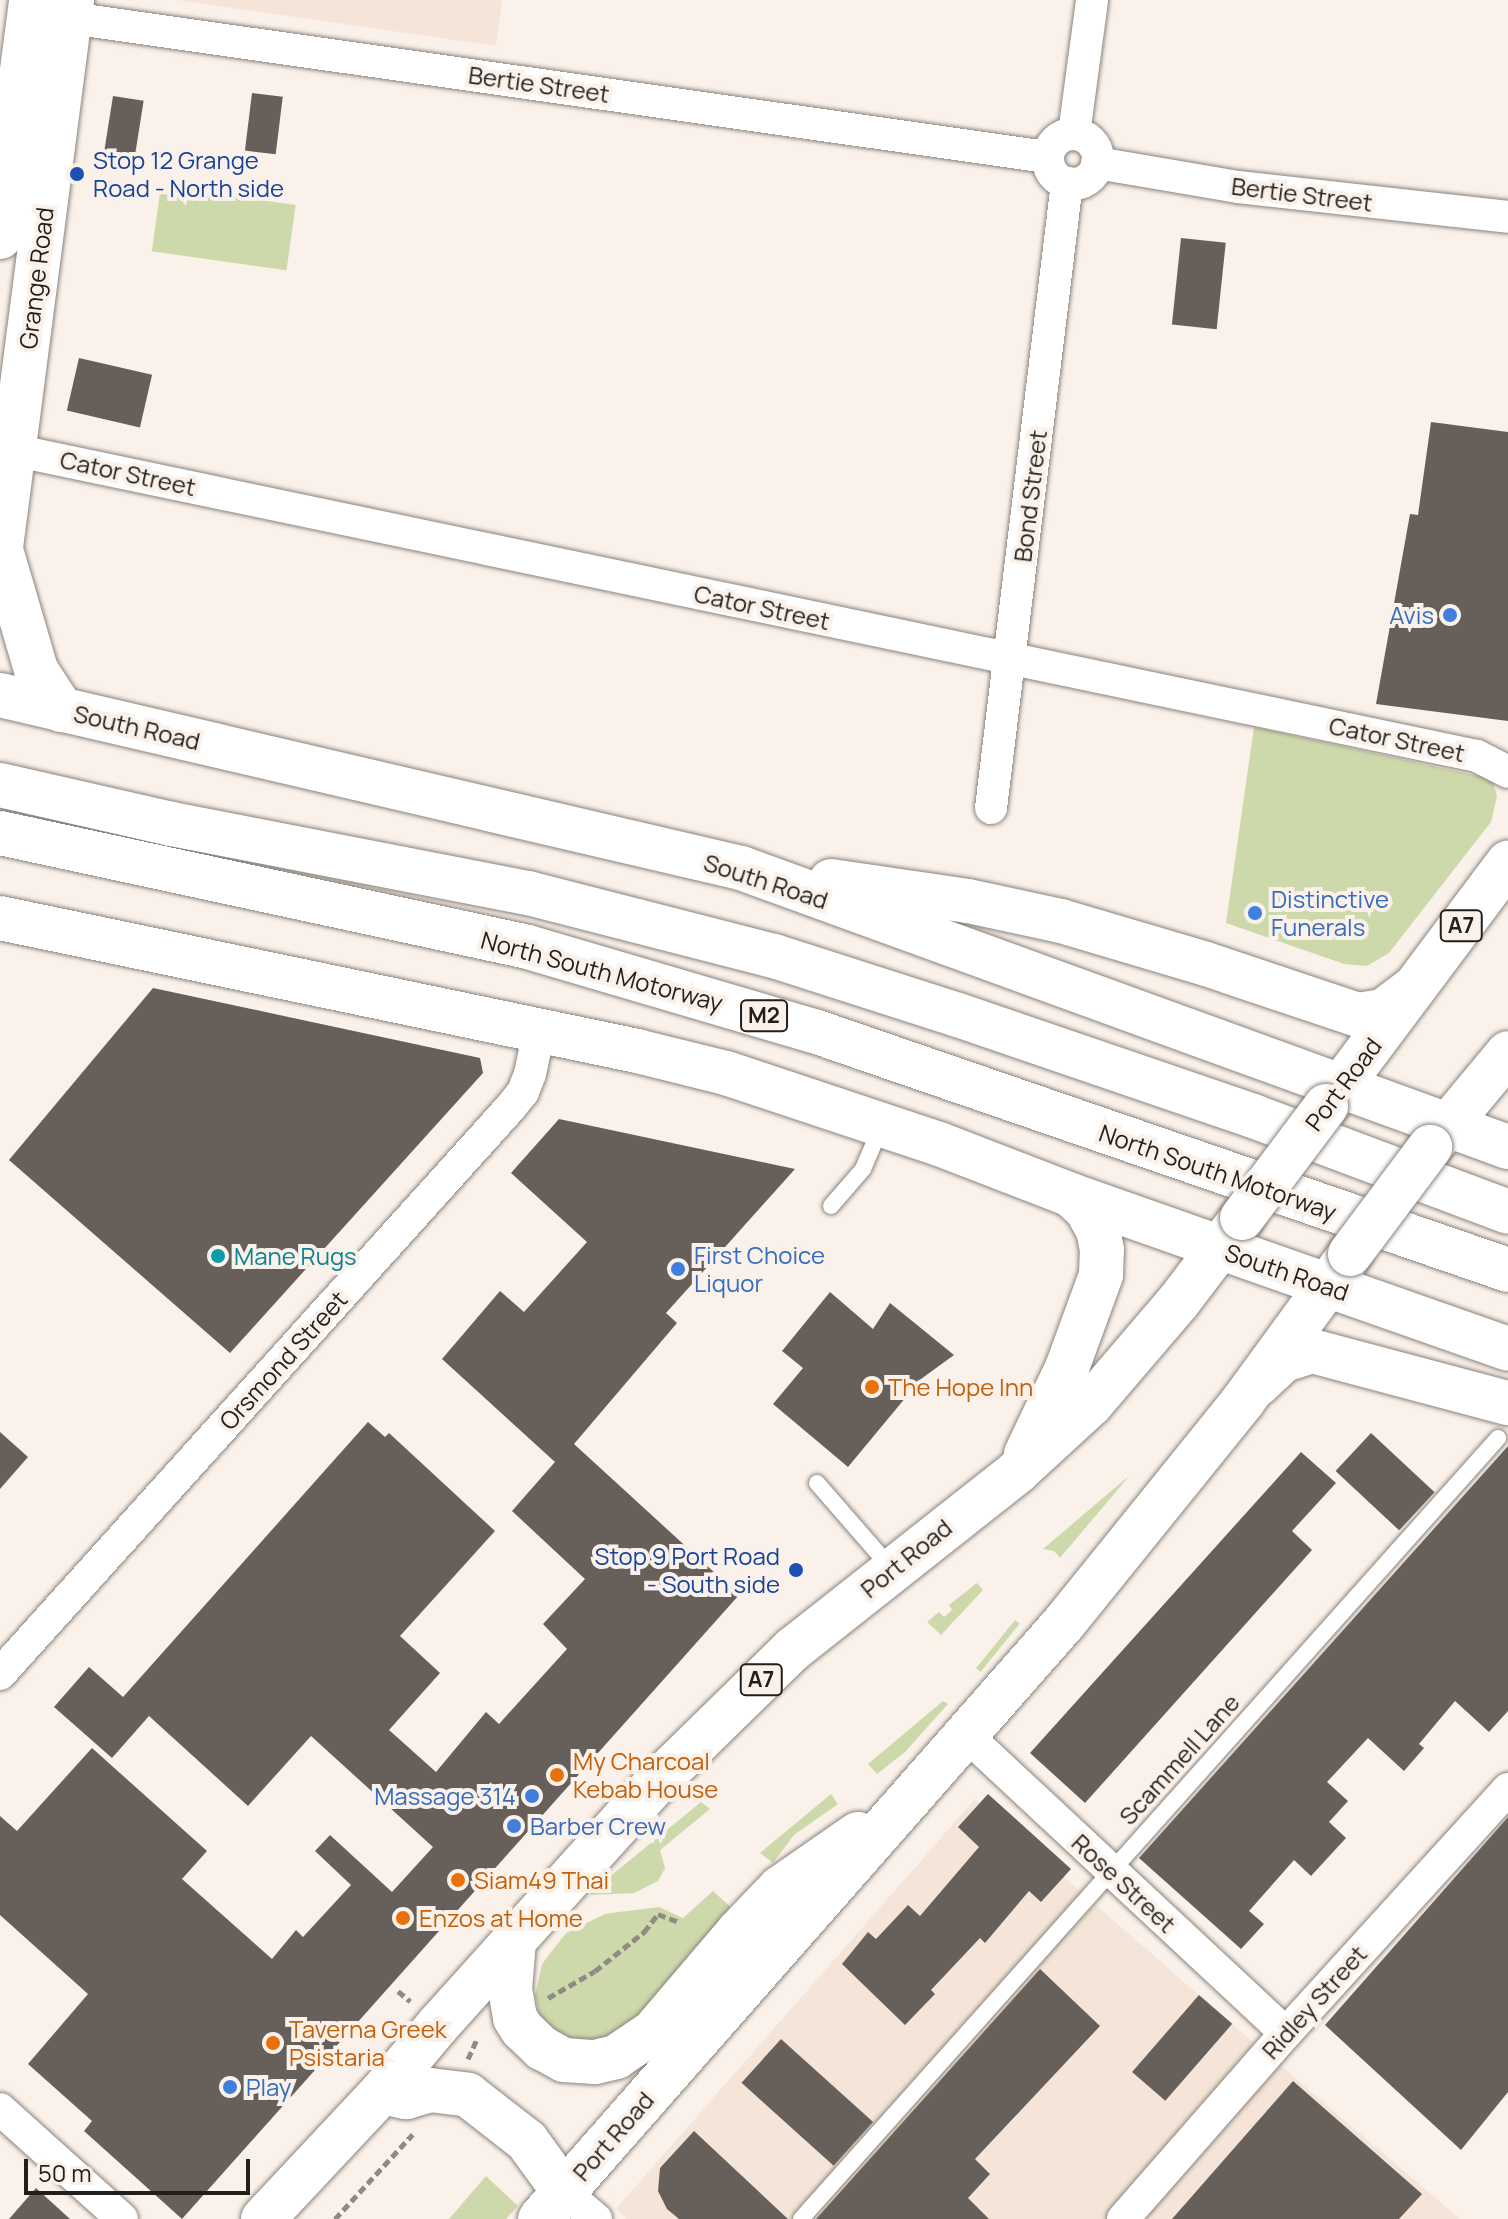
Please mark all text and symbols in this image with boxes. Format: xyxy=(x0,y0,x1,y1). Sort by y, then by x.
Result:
street label: Bertie Street xyxy=(467,60,611,108)
place label: Stop 12 Grange Road - North side xyxy=(93,146,284,202)
marker: Stop 12 Grange Road - North side xyxy=(68,165,86,183)
street label: Bertie Street xyxy=(1230,171,1374,217)
street label: Grange Road xyxy=(13,205,59,351)
street label: Bond Street xyxy=(1008,428,1052,564)
street label: Cator Street xyxy=(58,445,198,501)
street label: Cator Street xyxy=(692,579,832,635)
place label: Avis xyxy=(1389,601,1434,629)
marker: Avis xyxy=(1441,606,1459,624)
street label: South Road xyxy=(71,698,203,756)
street label: Cator Street xyxy=(1327,711,1467,767)
street label: South Road xyxy=(700,847,832,915)
place label: Distinctive Funerals xyxy=(1271,885,1389,941)
marker: Distinctive Funerals xyxy=(1246,904,1264,922)
road number: A7 xyxy=(1439,908,1483,944)
street label: North South Motorway xyxy=(478,925,726,1017)
road number: M2 xyxy=(740,998,788,1034)
street label: Port Road xyxy=(1299,1032,1387,1136)
street label: North South Motorway xyxy=(1096,1118,1340,1226)
street label: South Road xyxy=(1221,1237,1353,1307)
place label: First Choice Liquor xyxy=(694,1241,825,1297)
place label: Mane Rugs xyxy=(234,1242,357,1270)
marker: Mane Rugs xyxy=(209,1247,227,1265)
marker: First Choice Liquor xyxy=(669,1260,687,1278)
street label: Orsmond Street xyxy=(213,1285,353,1435)
place label: The Hope Inn xyxy=(888,1373,1033,1401)
marker: The Hope Inn xyxy=(863,1378,881,1396)
street label: Port Road xyxy=(855,1513,957,1603)
place label: Stop 9 Port Road - South side xyxy=(595,1542,780,1598)
marker: Stop 9 Port Road - South side xyxy=(787,1561,805,1579)
road number: A7 xyxy=(739,1662,783,1698)
street label: Scammell Lane xyxy=(1113,1688,1245,1830)
place label: My Charcoal Kebab House xyxy=(573,1747,718,1803)
marker: My Charcoal Kebab House xyxy=(548,1766,566,1784)
place label: Massage 314 xyxy=(374,1782,516,1810)
marker: Massage 314 xyxy=(523,1787,541,1805)
place label: Barber Crew xyxy=(530,1812,666,1840)
marker: Barber Crew xyxy=(505,1817,523,1835)
street label: Rose Street xyxy=(1066,1828,1182,1938)
place label: Siam49 Thai xyxy=(474,1866,609,1894)
marker: Siam49 Thai xyxy=(449,1871,467,1889)
place label: Enzos at Home xyxy=(419,1904,583,1932)
marker: Enzos at Home xyxy=(394,1909,412,1927)
street label: Ridley Street xyxy=(1256,1939,1372,2065)
place label: Taverna Greek Psistaria xyxy=(289,2015,447,2071)
marker: Taverna Greek Psistaria xyxy=(264,2034,282,2052)
place label: Play xyxy=(246,2073,291,2101)
marker: Play xyxy=(221,2078,239,2096)
street label: Port Road xyxy=(567,2086,659,2186)
scale bar xyxy=(28,2143,254,2193)
text: 50 m xyxy=(38,2156,92,2189)

